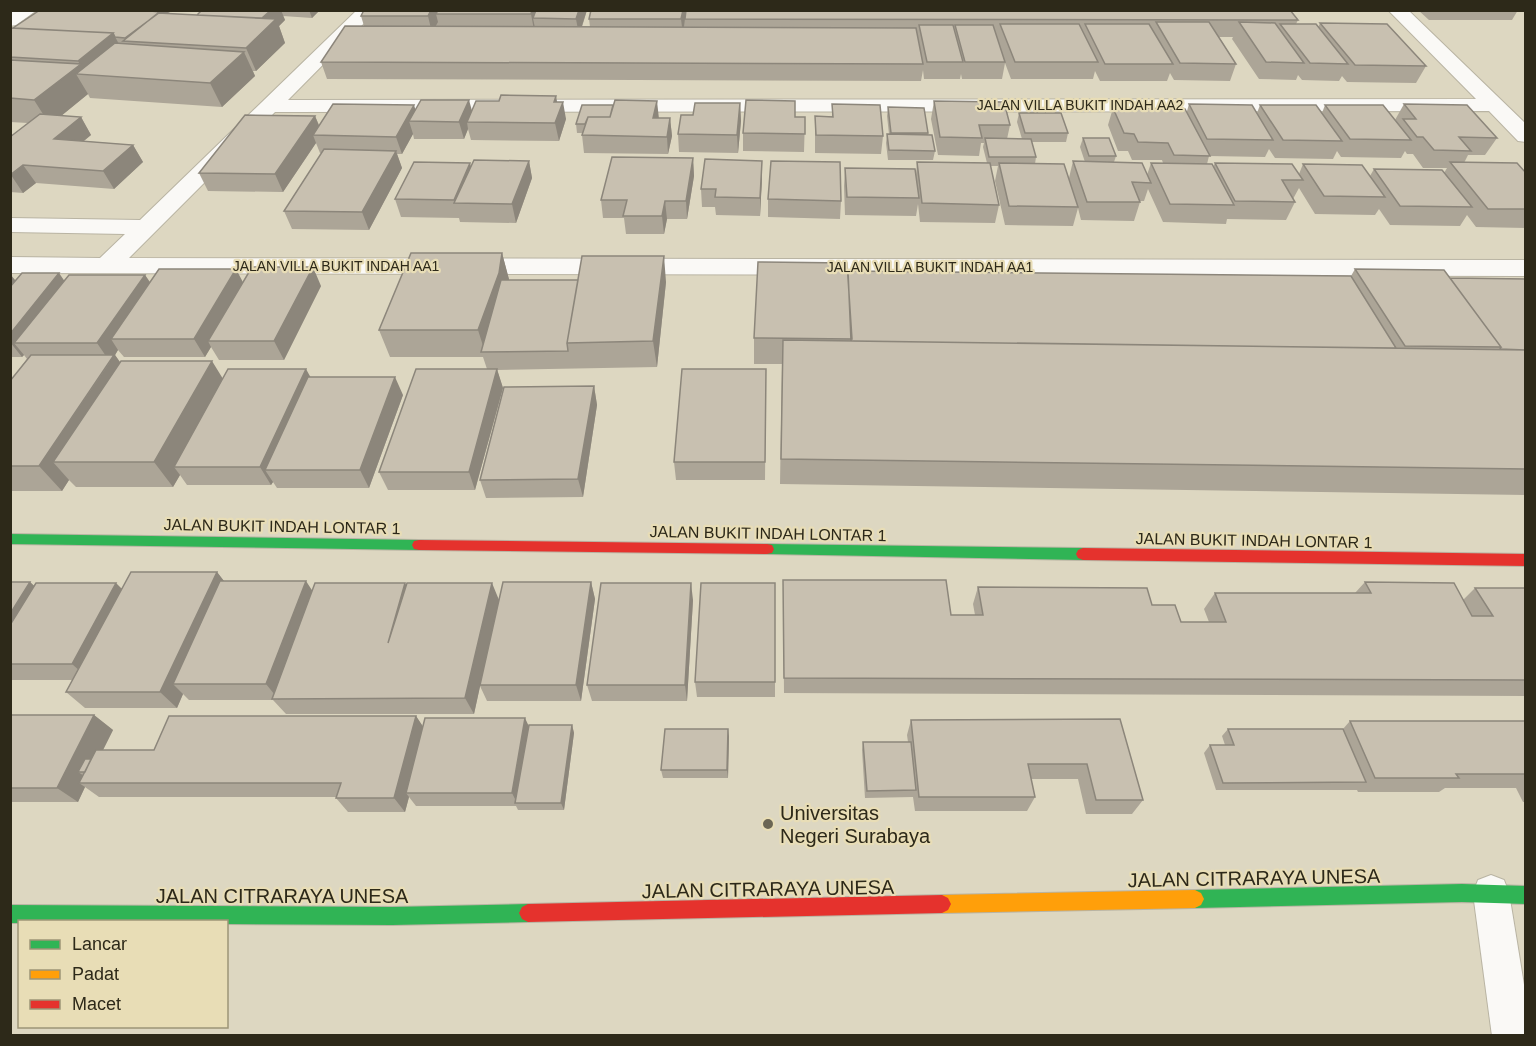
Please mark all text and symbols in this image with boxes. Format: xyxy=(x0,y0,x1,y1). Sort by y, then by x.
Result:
street label: JALAN VILLA BUKIT INDAH AA2 xyxy=(977,97,1184,113)
street label: JALAN VILLA BUKIT INDAH AA1 xyxy=(233,258,440,274)
street label: JALAN VILLA BUKIT INDAH AA1 xyxy=(827,259,1034,275)
street label: JALAN BUKIT INDAH LONTAR 1 xyxy=(163,516,401,537)
street label: JALAN BUKIT INDAH LONTAR 1 xyxy=(649,523,887,544)
street label: JALAN BUKIT INDAH LONTAR 1 xyxy=(1135,530,1373,551)
place label: Universitas Negeri Surabaya xyxy=(780,802,931,847)
marker: Universitas Negeri Surabaya xyxy=(761,817,775,831)
street label: JALAN CITRARAYA UNESA xyxy=(1127,865,1381,891)
street label: JALAN CITRARAYA UNESA xyxy=(641,876,895,902)
street label: JALAN CITRARAYA UNESA xyxy=(156,885,409,907)
legend xyxy=(18,920,228,1028)
text: Lancar xyxy=(72,934,127,954)
text: Padat xyxy=(72,964,119,984)
text: Macet xyxy=(72,994,121,1014)

